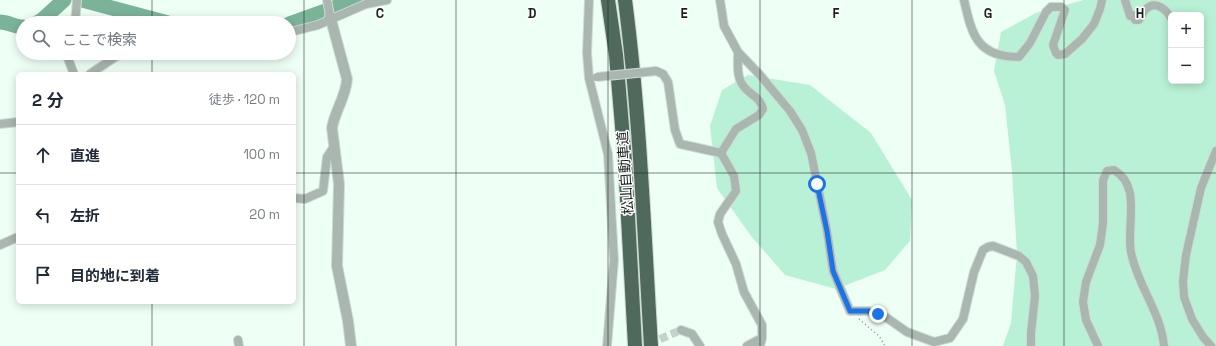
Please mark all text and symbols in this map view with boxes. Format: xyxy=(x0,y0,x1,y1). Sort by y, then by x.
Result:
text: C xyxy=(376,5,384,22)
text: D xyxy=(528,5,537,22)
text: E xyxy=(680,5,688,22)
text: F xyxy=(833,5,840,22)
text: G xyxy=(984,5,992,22)
text: H xyxy=(1136,5,1144,22)
map controls xyxy=(1168,12,1204,84)
button: + xyxy=(1168,12,1204,48)
search box xyxy=(16,16,296,60)
icon: search xyxy=(30,27,52,49)
text: ここで検索 xyxy=(62,30,137,49)
button: − xyxy=(1168,48,1204,84)
text: 2 分 xyxy=(32,89,63,111)
text: 徒歩 · 120 m xyxy=(209,91,280,108)
street label: 松山自動車道 xyxy=(613,130,637,216)
icon: ahead xyxy=(32,144,54,166)
text: 直進 xyxy=(70,146,100,165)
text: 100 m xyxy=(243,146,280,163)
route start xyxy=(808,175,826,193)
icon: left xyxy=(32,204,54,226)
text: 左折 xyxy=(70,206,100,225)
text: 20 m xyxy=(249,206,280,223)
icon: arrive xyxy=(32,264,54,286)
text: 目的地に到着 xyxy=(70,266,160,285)
route end xyxy=(869,305,887,323)

